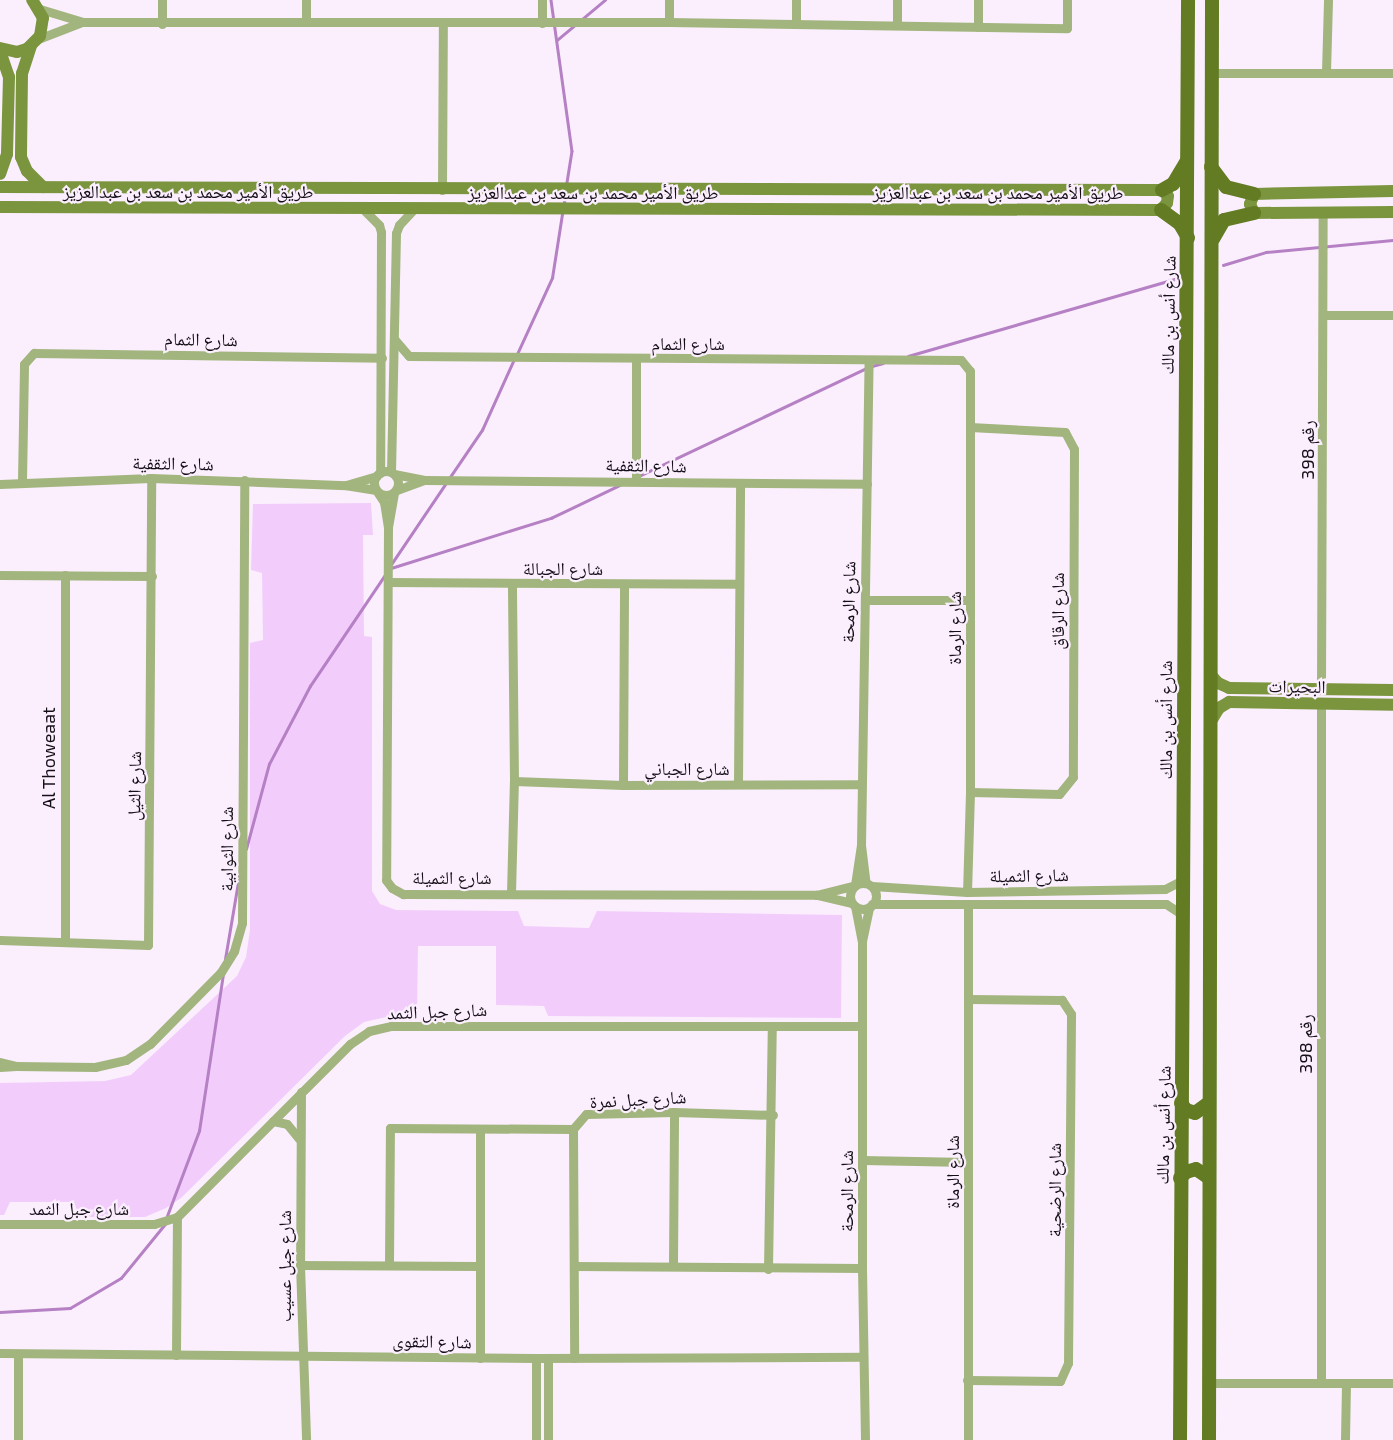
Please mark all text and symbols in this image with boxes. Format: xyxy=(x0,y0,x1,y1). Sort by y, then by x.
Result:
street label: طريق الأمير محمد بن سعد بن عبدالعزيز xyxy=(63,180,313,202)
street label: طريق الأمير محمد بن سعد بن عبدالعزيز xyxy=(468,181,718,203)
street label: طريق الأمير محمد بن سعد بن عبدالعزيز xyxy=(873,181,1123,203)
street label: شارع أنس بن مالك xyxy=(1156,255,1180,375)
street label: شارع الثمام xyxy=(164,328,238,350)
street label: شارع الثمام xyxy=(651,332,725,354)
street label: رقم 398 xyxy=(1296,420,1318,480)
street label: شارع الثقفية xyxy=(132,451,214,475)
street label: شارع الثقفية xyxy=(605,453,687,477)
street label: شارع الجبالة xyxy=(523,557,603,579)
street label: شارع الرمحة xyxy=(836,561,860,643)
street label: شارع الرقاق xyxy=(1046,572,1068,650)
street label: شارع الرماة xyxy=(943,591,965,665)
street label: شارع أنس بن مالك xyxy=(1154,660,1176,780)
street label: البحيرات xyxy=(1268,675,1326,697)
street label: Al Thoweaat xyxy=(37,707,59,809)
street label: شارع الثيل xyxy=(123,751,145,821)
street label: شارع الجباني xyxy=(644,757,730,779)
street label: شارع الثوابية xyxy=(215,806,237,892)
street label: شارع الثميلة xyxy=(989,864,1069,886)
street label: شارع الثميلة xyxy=(412,866,492,888)
street label: شارع جبل الثمد xyxy=(387,998,487,1024)
street label: رقم 398 xyxy=(1294,1014,1316,1074)
street label: شارع أنس بن مالك xyxy=(1151,1065,1175,1185)
street label: شارع جبل نمرة xyxy=(589,1086,687,1112)
street label: شارع الرماة xyxy=(941,1135,963,1209)
street label: شارع الرضحية xyxy=(1043,1143,1065,1237)
street label: شارع الرمحة xyxy=(835,1150,857,1232)
street label: شارع جبل الثمد xyxy=(29,1197,129,1219)
street label: شارع جبل عسيب xyxy=(273,1210,295,1322)
street label: شارع التقوى xyxy=(392,1330,472,1352)

